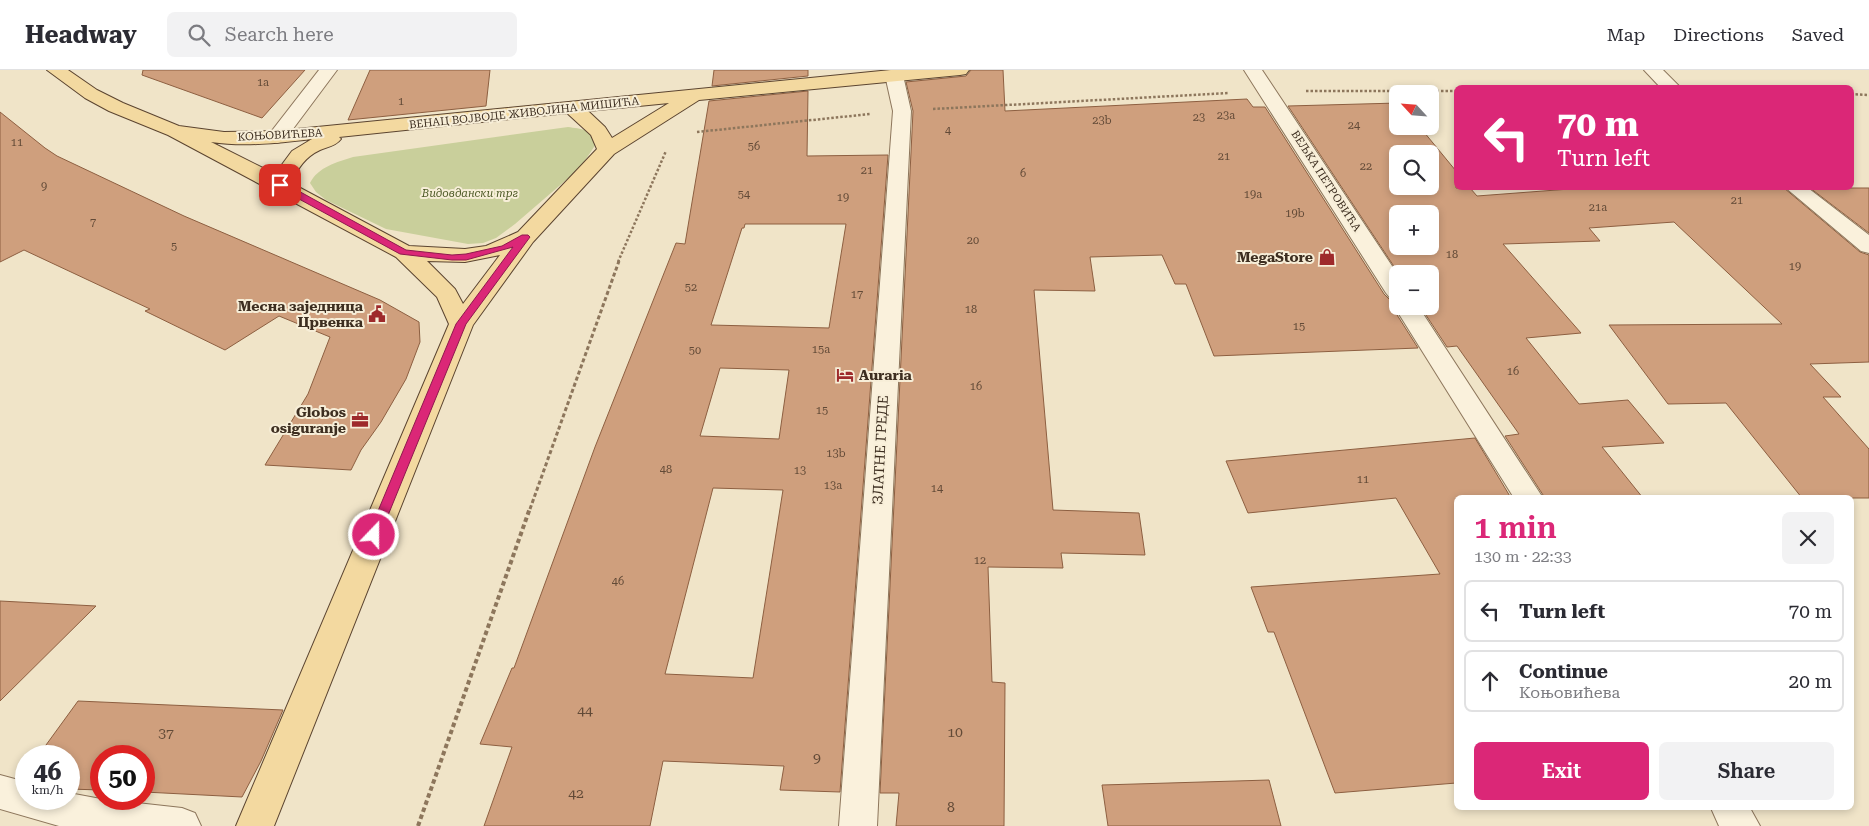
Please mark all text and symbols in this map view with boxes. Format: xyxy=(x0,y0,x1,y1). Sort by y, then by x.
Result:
search box xyxy=(167,12,517,57)
text: Headway xyxy=(25,21,137,49)
icon: search xyxy=(185,21,213,49)
text: Search here xyxy=(225,23,334,46)
text: Map xyxy=(1607,24,1645,45)
text: Directions xyxy=(1673,24,1764,45)
text: Saved xyxy=(1792,24,1844,45)
house number: 1a xyxy=(257,76,269,89)
north arrow xyxy=(1389,85,1439,135)
map controls xyxy=(1389,85,1439,315)
street label: ВЕНАЦ ВОЈВОДЕ ЖИВОЈИНА МИШИЋА xyxy=(408,94,640,132)
house number: 1 xyxy=(398,95,404,108)
text: 70 m xyxy=(1557,104,1639,145)
icon: left xyxy=(1474,105,1539,170)
house number: 23a xyxy=(1217,109,1235,122)
house number: 23 xyxy=(1193,111,1205,124)
house number: 23b xyxy=(1092,114,1112,127)
house number: 24 xyxy=(1348,119,1361,132)
house number: 4 xyxy=(945,124,952,137)
street label: КОЊОВИЋЕВА xyxy=(237,126,323,144)
street label: ВЕЉКА ПЕТРОВИЋА xyxy=(1288,128,1364,234)
house number: 11 xyxy=(11,136,23,149)
house number: 56 xyxy=(748,140,760,153)
button: search xyxy=(1389,145,1439,195)
text: Turn left xyxy=(1557,146,1650,171)
house number: 21 xyxy=(1218,150,1230,163)
house number: 22 xyxy=(1360,160,1372,173)
pin xyxy=(259,164,301,206)
house number: 21 xyxy=(861,164,873,177)
house number: 6 xyxy=(1020,167,1026,180)
icon: arrive xyxy=(266,171,294,199)
house number: 9 xyxy=(41,180,47,193)
park label: Видовдански трг xyxy=(421,187,518,200)
house number: 54 xyxy=(738,188,751,201)
house number: 19a xyxy=(1244,188,1262,201)
house number: 19 xyxy=(837,191,849,204)
house number: 21 xyxy=(1731,194,1743,207)
house number: 21a xyxy=(1589,201,1607,214)
button: + xyxy=(1389,205,1439,255)
house number: 19b xyxy=(1285,207,1305,220)
house number: 7 xyxy=(90,216,96,229)
house number: 20 xyxy=(967,234,979,247)
house number: 5 xyxy=(171,240,177,253)
shop icon: MegaStore xyxy=(1317,247,1337,267)
house number: 18 xyxy=(1446,248,1458,261)
place label: MegaStore xyxy=(1237,249,1313,265)
house number: 19 xyxy=(1789,260,1801,273)
button: − xyxy=(1389,265,1439,315)
house number: 52 xyxy=(685,281,697,294)
house number: 17 xyxy=(851,288,863,301)
place label: Месна заједница Црвенка xyxy=(238,298,364,330)
house number: 18 xyxy=(965,303,977,316)
public building icon: Месна заједница Црвенка xyxy=(367,304,387,324)
house number: 15 xyxy=(1293,320,1305,333)
house number: 15a xyxy=(812,343,830,356)
house number: 50 xyxy=(689,344,701,357)
hotel icon: Auraria xyxy=(835,365,855,385)
house number: 16 xyxy=(1507,365,1519,378)
place label: Auraria xyxy=(859,367,913,383)
house number: 16 xyxy=(970,380,982,393)
street label: ЗЛАТНЕ ГРЕДЕ xyxy=(869,395,891,505)
place label: Globos osiguranje xyxy=(271,404,346,436)
house number: 15 xyxy=(816,404,828,417)
office icon: Globos osiguranje xyxy=(350,410,370,430)
house number: 13b xyxy=(826,447,846,460)
house number: 48 xyxy=(660,463,672,476)
house number: 13 xyxy=(794,464,806,477)
house number: 11 xyxy=(1357,473,1369,486)
house number: 13a xyxy=(824,479,842,492)
house number: 14 xyxy=(931,482,944,495)
position arrow xyxy=(347,508,399,560)
text: 1 min xyxy=(1474,510,1557,545)
button: close xyxy=(1782,512,1834,564)
text: 130 m · 22:33 xyxy=(1474,547,1572,566)
house number: 12 xyxy=(974,554,986,567)
house number: 46 xyxy=(612,575,624,588)
icon: left xyxy=(1476,597,1504,625)
text: Turn left xyxy=(1519,600,1605,623)
text: 70 m xyxy=(1789,600,1832,623)
text: Continue xyxy=(1519,660,1608,683)
icon: ahead xyxy=(1476,667,1504,695)
text: 20 m xyxy=(1789,670,1832,693)
text: Коњовићева xyxy=(1519,683,1620,702)
house number: 44 xyxy=(577,702,593,718)
house number: 10 xyxy=(947,724,963,740)
house number: 37 xyxy=(158,725,174,741)
button: Exit xyxy=(1474,742,1649,800)
button: Share xyxy=(1659,742,1834,800)
speed limit sign: 50 xyxy=(90,745,155,810)
house number: 9 xyxy=(813,750,821,766)
text: 46 xyxy=(33,757,62,786)
text: km/h xyxy=(31,783,64,797)
house number: 42 xyxy=(568,785,584,801)
house number: 8 xyxy=(947,799,955,815)

